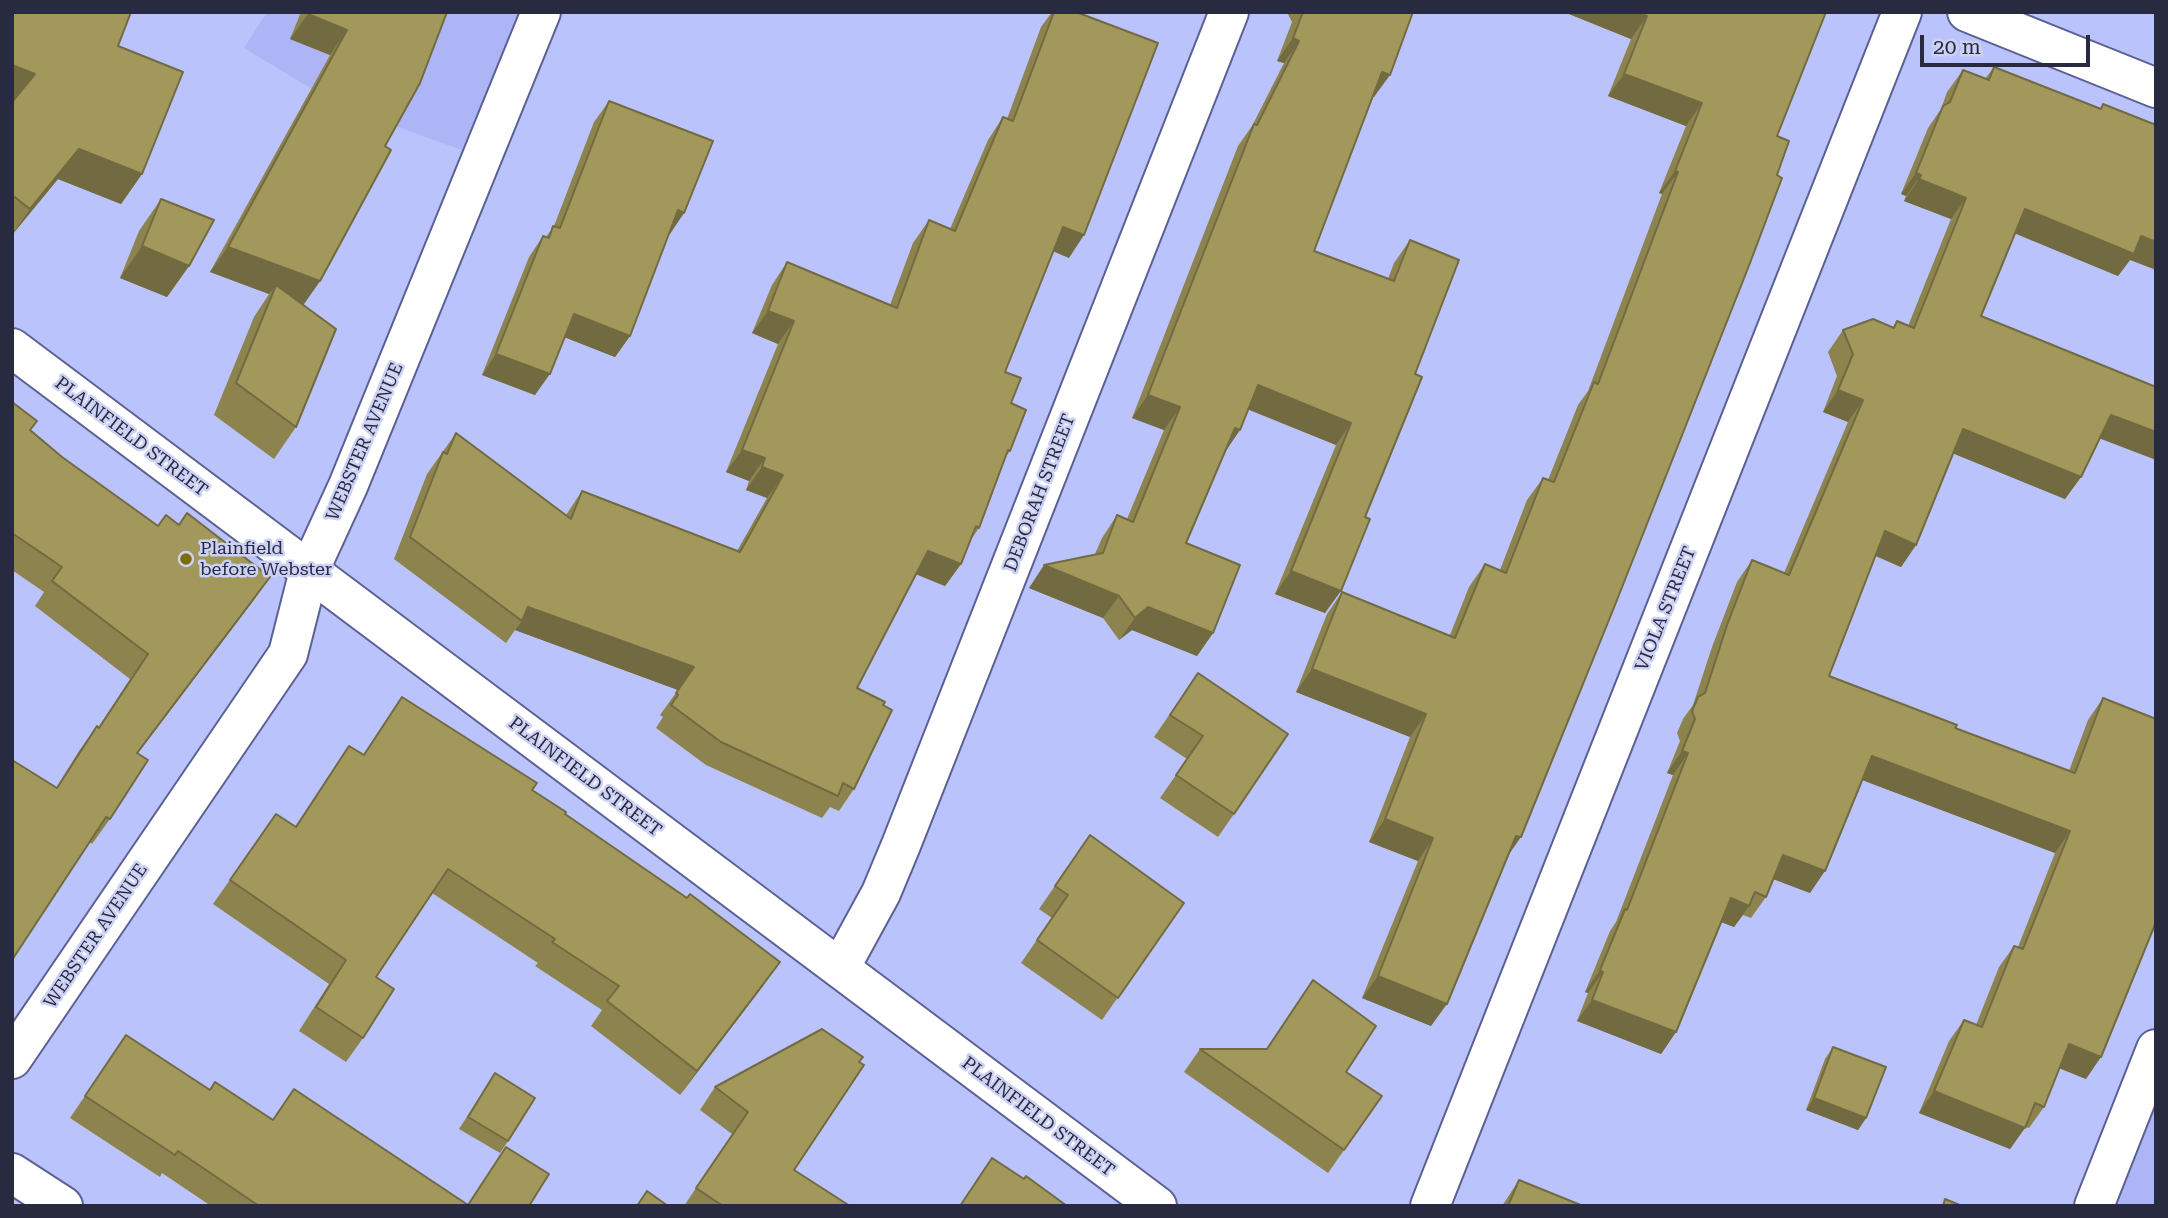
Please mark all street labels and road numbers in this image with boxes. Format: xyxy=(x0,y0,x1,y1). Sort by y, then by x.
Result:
street label: WEBSTER AVENUE xyxy=(322,360,408,524)
street label: PLAINFIELD STREET xyxy=(50,373,212,501)
street label: DEBORAH STREET xyxy=(1000,411,1080,575)
street label: VIOLA STREET xyxy=(1631,544,1701,674)
street label: PLAINFIELD STREET xyxy=(504,713,666,841)
street label: WEBSTER AVENUE xyxy=(40,860,152,1012)
street label: PLAINFIELD STREET xyxy=(957,1053,1119,1181)

